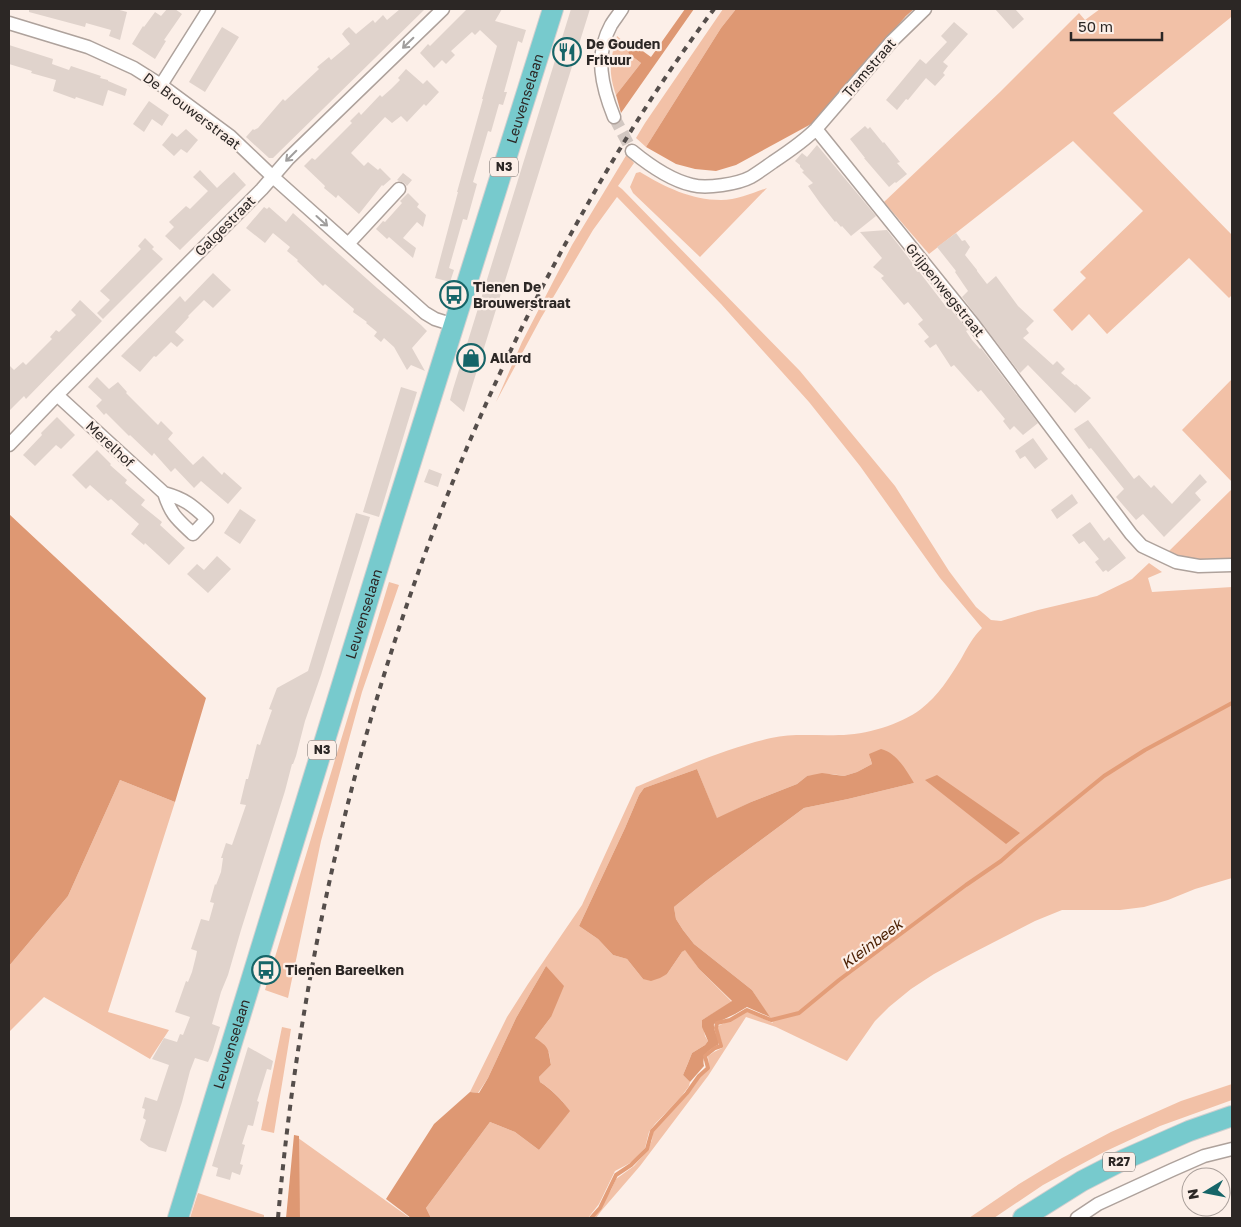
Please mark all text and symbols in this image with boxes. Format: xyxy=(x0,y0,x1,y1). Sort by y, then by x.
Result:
scale bar xyxy=(1071,10,1162,42)
text: 50 m xyxy=(1078,17,1113,35)
place label: De Gouden Frituur xyxy=(586,35,660,68)
street label: Tramstraat xyxy=(838,35,899,101)
one-way arrow xyxy=(401,37,414,49)
restaurant icon: De Gouden Frituur xyxy=(552,37,582,67)
street label: Leuvenselaan xyxy=(502,51,547,145)
street label: De Brouwerstraat xyxy=(140,68,244,153)
one-way arrow xyxy=(285,150,297,162)
road number: N3 xyxy=(490,158,518,176)
street label: Galgestraat xyxy=(191,192,258,259)
one-way arrow xyxy=(316,215,329,227)
street label: Grijpenwegstraat xyxy=(902,239,988,340)
place label: Tienen De Brouwerstraat xyxy=(473,278,571,311)
bus stop icon: Tienen De Brouwerstraat xyxy=(439,280,469,310)
shop icon: Allard xyxy=(456,343,486,373)
place label: Allard xyxy=(490,349,531,366)
street label: Merelhof xyxy=(83,417,138,470)
street label: Leuvenselaan xyxy=(341,567,385,661)
road number: N3 xyxy=(308,740,336,760)
water label: Kleinbeek xyxy=(837,913,907,972)
bus stop icon: Tienen Bareelken xyxy=(251,955,281,985)
place label: Tienen Bareelken xyxy=(285,961,404,978)
street label: Leuvenselaan xyxy=(209,997,253,1091)
road number: R27 xyxy=(1103,1152,1135,1172)
north arrow xyxy=(1181,1167,1231,1217)
text: N xyxy=(1183,1188,1202,1201)

